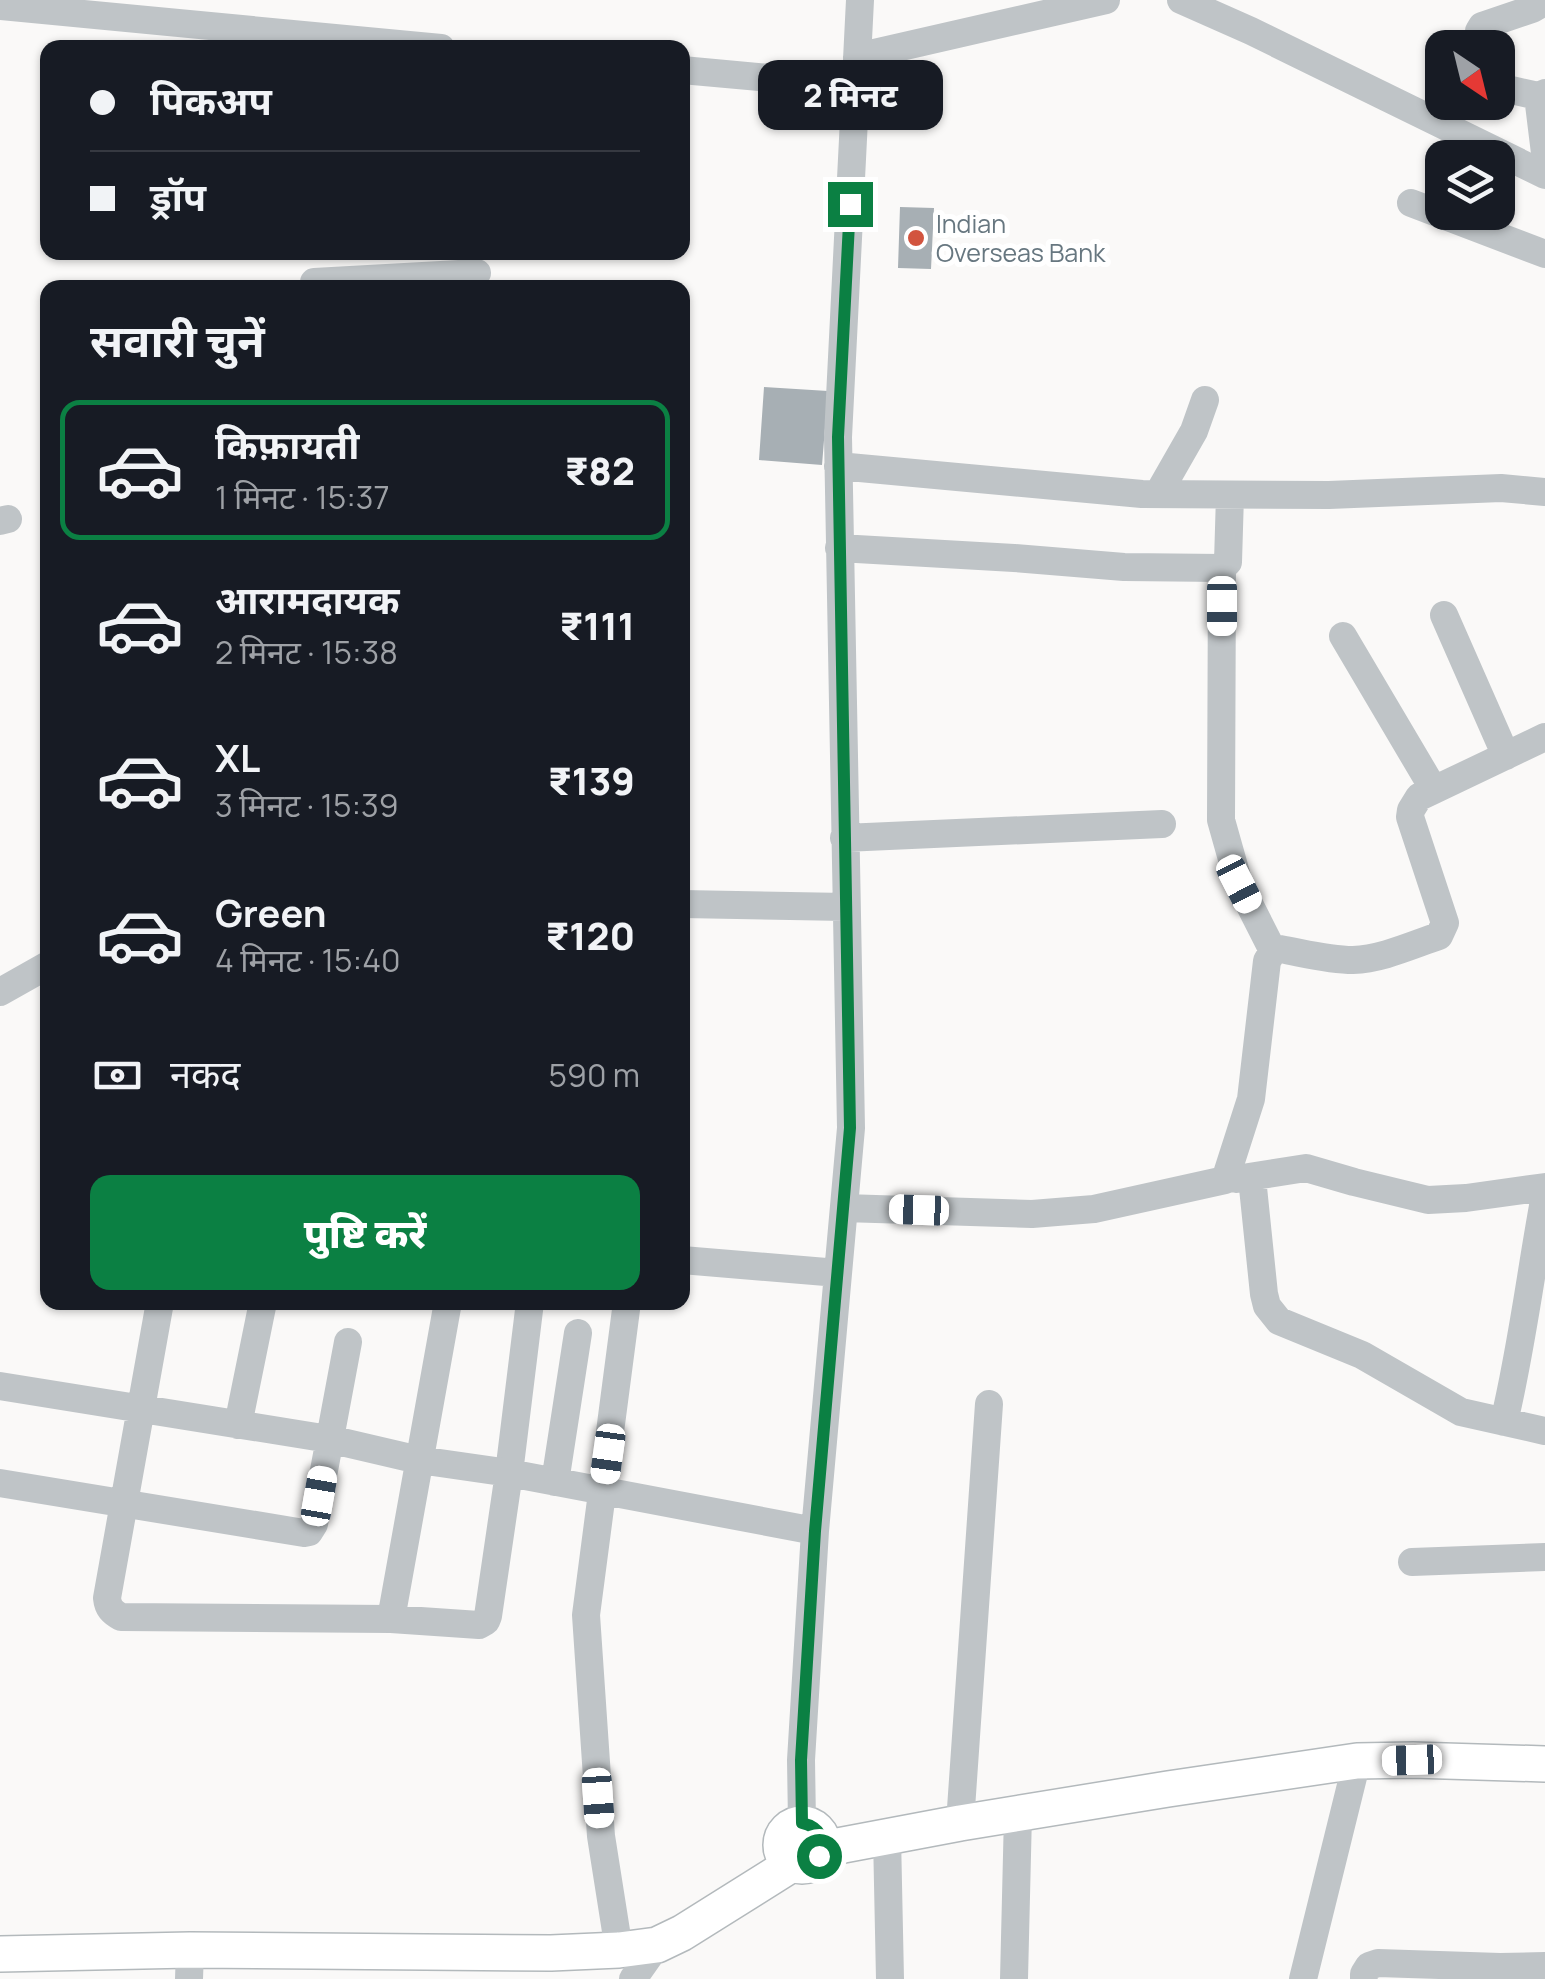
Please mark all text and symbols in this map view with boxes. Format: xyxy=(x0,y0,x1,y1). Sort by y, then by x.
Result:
north arrow xyxy=(1425,30,1515,120)
map controls xyxy=(1425,30,1515,230)
callout: 2 मिनट xyxy=(758,59,942,129)
text: 2 मिनट xyxy=(803,73,898,117)
text: पिकअप xyxy=(150,74,272,126)
button: layers xyxy=(1425,140,1515,230)
text: ड्रॉप xyxy=(150,170,206,222)
route end xyxy=(828,182,873,227)
place label: Indian Overseas Bank xyxy=(936,206,1106,270)
marker: Indian Overseas Bank xyxy=(905,227,927,249)
text: सवारी चुनें xyxy=(90,309,265,371)
text: किफ़ायती xyxy=(215,418,359,470)
icon: car xyxy=(95,425,185,515)
text: ₹82 xyxy=(565,444,635,496)
text: 1 मिनट · 15:37 xyxy=(215,475,390,519)
text: आरामदायक xyxy=(215,573,399,625)
car xyxy=(1207,576,1237,636)
icon: car xyxy=(95,580,185,670)
text: ₹111 xyxy=(560,599,635,651)
text: 2 मिनट · 15:38 xyxy=(215,630,398,674)
text: XL xyxy=(215,731,260,783)
icon: car xyxy=(95,735,185,825)
text: ₹139 xyxy=(548,754,635,806)
text: 3 मिनट · 15:39 xyxy=(215,783,399,827)
car xyxy=(1212,850,1266,918)
text: Green xyxy=(215,886,327,938)
icon: car xyxy=(95,890,185,980)
text: ₹120 xyxy=(545,909,635,961)
text: 4 मिनट · 15:40 xyxy=(215,938,401,982)
text: नकद xyxy=(170,1047,240,1099)
icon: cash xyxy=(90,1048,145,1103)
text: 590 m xyxy=(549,1053,640,1097)
button: पुष्टि करें xyxy=(90,1175,640,1290)
car xyxy=(888,1194,950,1226)
car xyxy=(589,1422,627,1486)
car xyxy=(299,1464,339,1528)
car xyxy=(1381,1744,1443,1776)
car xyxy=(581,1767,615,1829)
route start xyxy=(797,1834,842,1879)

